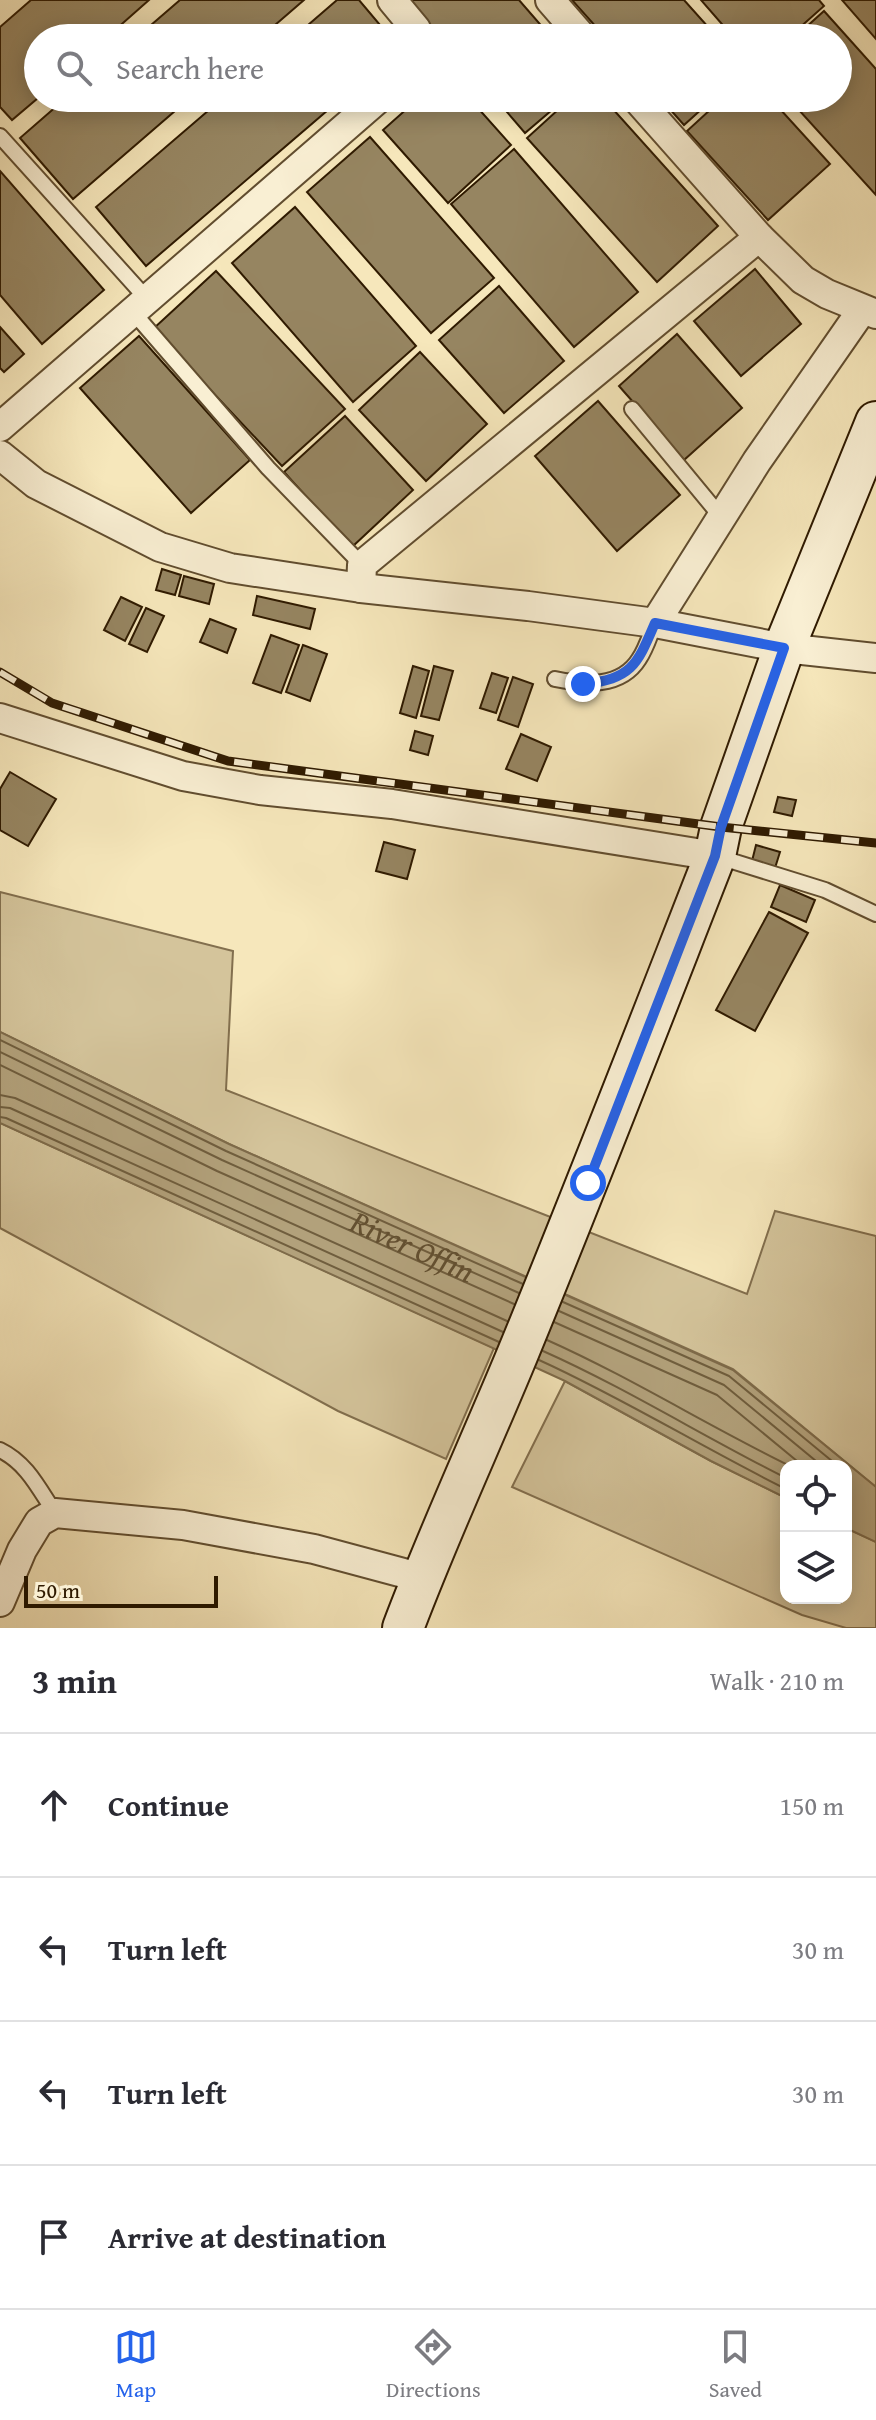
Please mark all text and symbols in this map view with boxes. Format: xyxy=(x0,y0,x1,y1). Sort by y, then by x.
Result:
search box xyxy=(24,24,852,112)
icon: search xyxy=(52,46,96,90)
text: Search here xyxy=(116,46,264,90)
route end xyxy=(565,666,601,702)
route start xyxy=(570,1165,606,1201)
water label: River Offin xyxy=(342,1197,482,1294)
map controls xyxy=(780,1460,852,1604)
button: locate xyxy=(780,1460,852,1532)
button: layers xyxy=(780,1532,852,1604)
scale bar xyxy=(24,1572,218,1608)
text: 50 m xyxy=(36,1574,80,1606)
text: 3 min xyxy=(32,1656,117,1705)
text: Walk · 210 m xyxy=(710,1661,844,1700)
icon: ahead xyxy=(32,1783,76,1827)
text: Continue xyxy=(108,1783,229,1827)
text: 150 m xyxy=(779,1786,844,1825)
icon: left xyxy=(32,1927,76,1971)
text: Turn left xyxy=(108,1927,227,1971)
text: 30 m xyxy=(792,1930,844,1969)
icon: left xyxy=(32,2071,76,2115)
text: Turn left xyxy=(108,2071,227,2115)
text: 30 m xyxy=(792,2074,844,2113)
icon: arrive xyxy=(32,2215,76,2259)
text: Arrive at destination xyxy=(108,2215,386,2259)
tab: Map xyxy=(114,2325,158,2405)
tab: Directions xyxy=(386,2325,481,2405)
tab: Saved xyxy=(709,2325,762,2405)

